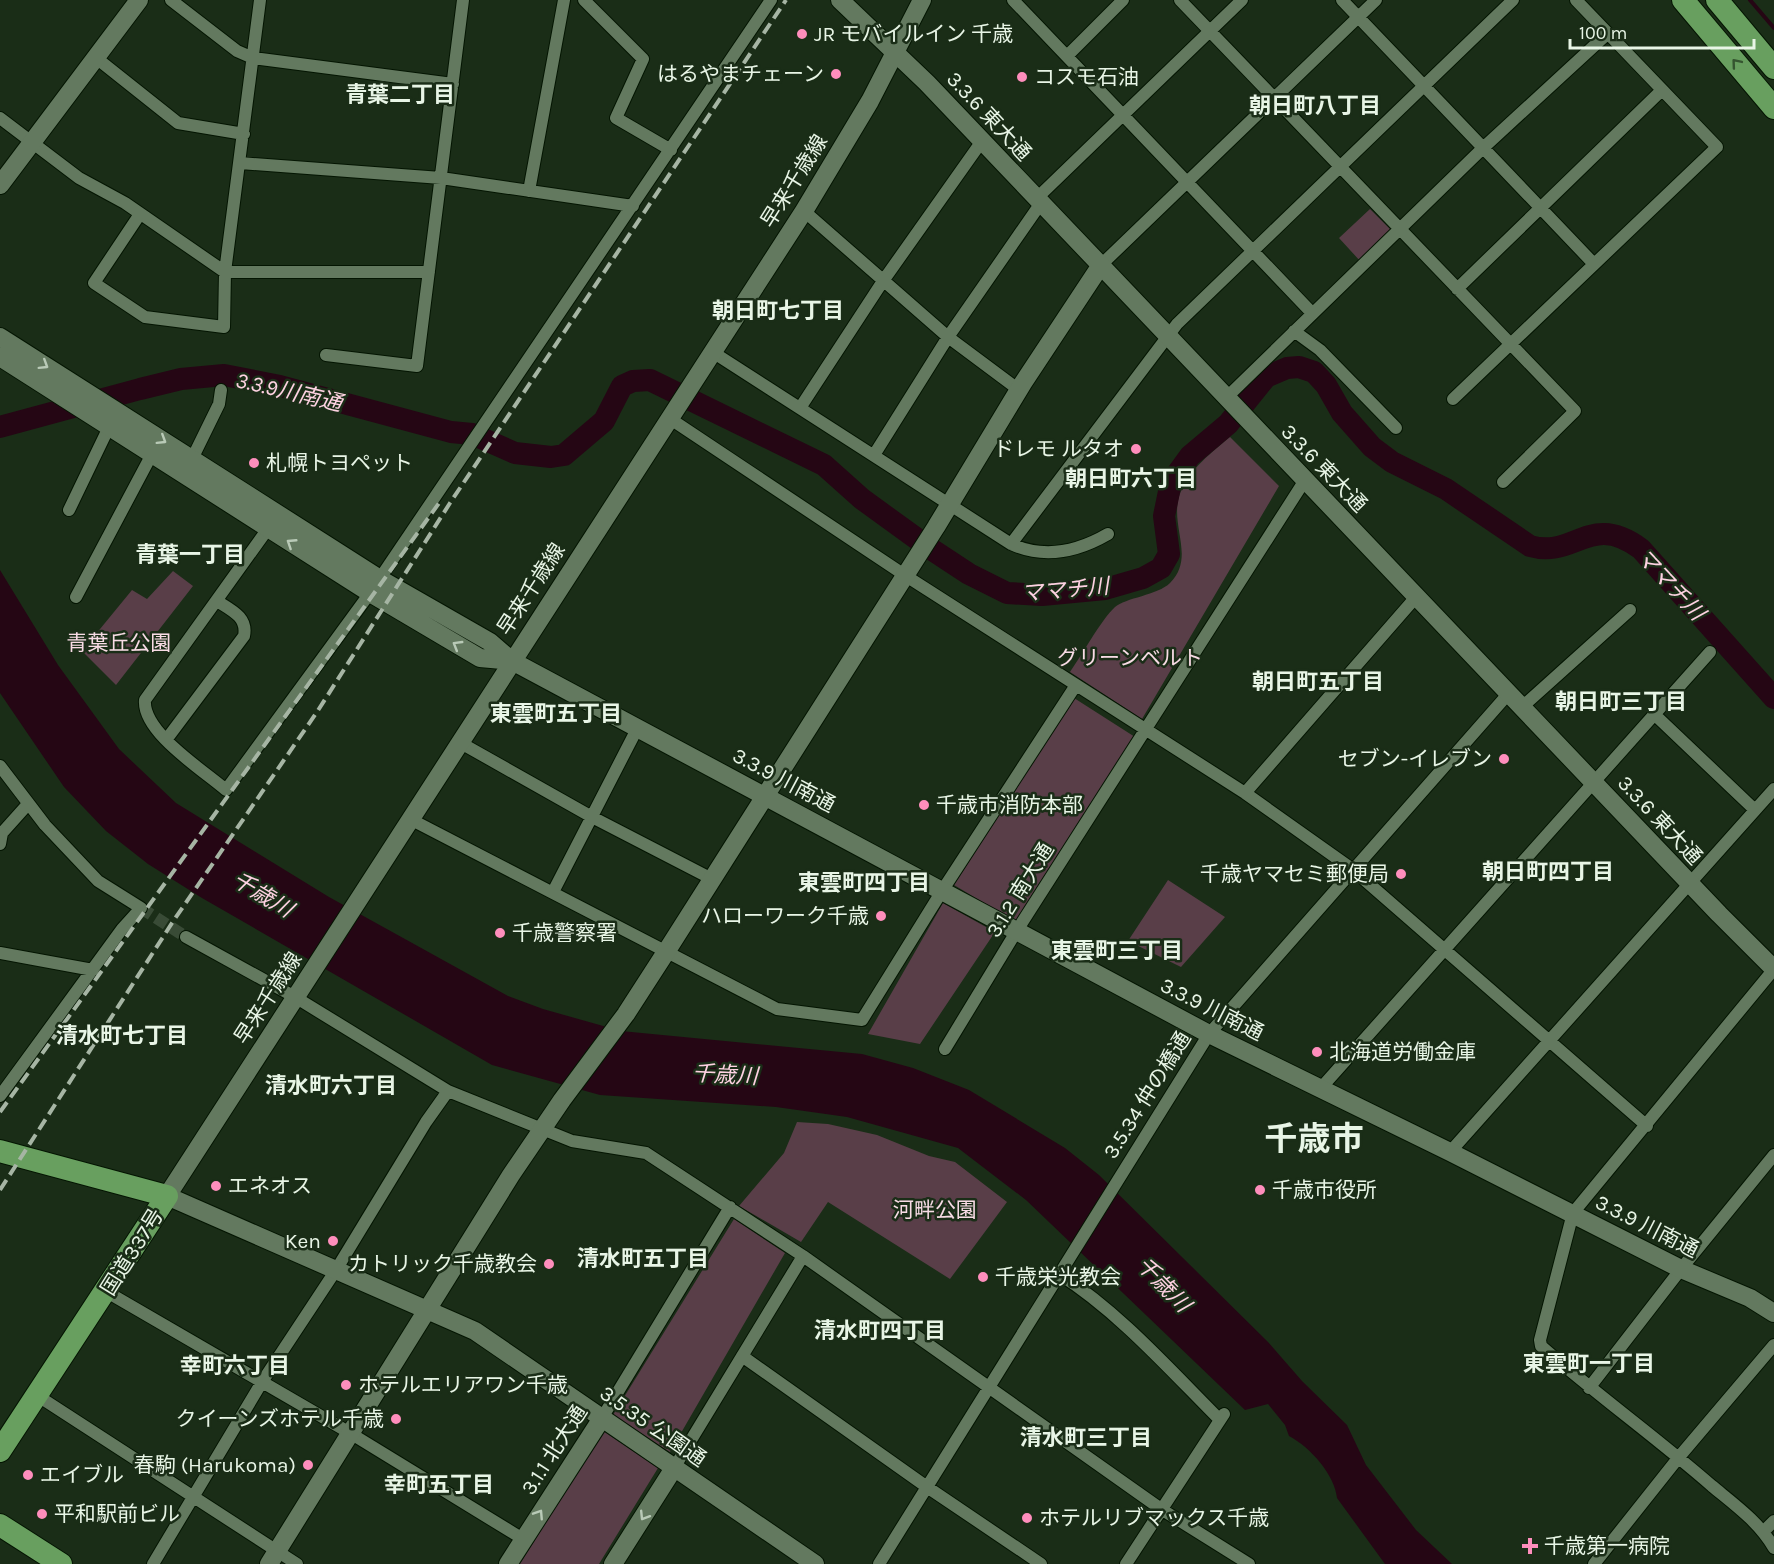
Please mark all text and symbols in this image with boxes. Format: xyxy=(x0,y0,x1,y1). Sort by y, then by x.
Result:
scale bar xyxy=(1570,12,1754,50)
place label: JR モバイルイン 千歳 xyxy=(814,22,1013,46)
text: 100 m xyxy=(1579,22,1627,44)
marker: JR モバイルイン 千歳 xyxy=(795,27,809,41)
one-way arrow xyxy=(1732,59,1743,70)
place label: はるやまチェーン xyxy=(657,62,824,86)
place label: コスモ石油 xyxy=(1034,65,1139,89)
marker: はるやまチェーン xyxy=(829,67,843,81)
street label: 3.3.6 東大通 xyxy=(942,67,1036,165)
marker: コスモ石油 xyxy=(1015,70,1029,84)
district label: 青葉二丁目 xyxy=(345,82,455,108)
district label: 朝日町八丁目 xyxy=(1249,93,1381,119)
street label: 早来千歳線 xyxy=(756,130,832,232)
district label: 朝日町七丁目 xyxy=(712,298,844,324)
one-way arrow xyxy=(38,357,48,369)
water label: 3.3.9川南通 xyxy=(233,367,347,417)
street label: 3.3.6 東大通 xyxy=(1276,419,1372,517)
one-way arrow xyxy=(156,432,166,444)
place label: ドレモ ルタオ xyxy=(993,437,1124,461)
marker: ドレモ ルタオ xyxy=(1129,442,1143,456)
place label: 札幌トヨペット xyxy=(266,451,413,475)
marker: 札幌トヨペット xyxy=(247,456,261,470)
district label: 朝日町六丁目 xyxy=(1065,466,1197,492)
one-way arrow xyxy=(287,538,297,550)
street label: 早来千歳線 xyxy=(492,538,570,640)
district label: 青葉一丁目 xyxy=(135,542,245,568)
water label: ママチ川 xyxy=(1631,544,1711,627)
water label: ママチ川 xyxy=(1020,573,1112,607)
park label: 青葉丘公園 xyxy=(67,631,172,655)
one-way arrow xyxy=(453,640,463,652)
park label: グリーンベルト xyxy=(1057,646,1203,670)
district label: 朝日町五丁目 xyxy=(1252,669,1384,695)
district label: 朝日町三丁目 xyxy=(1555,689,1687,715)
district label: 東雲町五丁目 xyxy=(490,701,622,727)
street label: 3.3.9 川南通 xyxy=(729,743,839,817)
place label: セブン-イレブン xyxy=(1338,747,1492,771)
marker: セブン-イレブン xyxy=(1497,752,1511,766)
street label: 3.3.6 東大通 xyxy=(1613,771,1707,869)
place label: 千歳市消防本部 xyxy=(936,793,1083,817)
marker: 千歳市消防本部 xyxy=(917,798,931,812)
street label: 3.1.2 南大通 xyxy=(981,838,1059,942)
district label: 朝日町四丁目 xyxy=(1482,859,1614,885)
place label: 千歳ヤマセミ郵便局 xyxy=(1200,862,1389,886)
water label: 千歳川 xyxy=(227,867,299,924)
marker: 千歳ヤマセミ郵便局 xyxy=(1394,867,1408,881)
district label: 東雲町四丁目 xyxy=(798,870,930,896)
place label: ハローワーク千歳 xyxy=(701,904,869,928)
marker: ハローワーク千歳 xyxy=(874,909,888,923)
place label: 千歳警察署 xyxy=(512,921,617,945)
marker: 千歳警察署 xyxy=(493,926,507,940)
district label: 東雲町三丁目 xyxy=(1051,938,1183,964)
street label: 早来千歳線 xyxy=(229,947,307,1049)
street label: 3.3.9 川南通 xyxy=(1156,973,1268,1045)
district label: 清水町七丁目 xyxy=(56,1023,188,1049)
street label: 3.5.34 仲の橋通 xyxy=(1098,1027,1196,1163)
place label: 北海道労働金庫 xyxy=(1329,1040,1476,1064)
marker: 北海道労働金庫 xyxy=(1310,1045,1324,1059)
water label: 千歳川 xyxy=(691,1060,761,1090)
district label: 清水町六丁目 xyxy=(265,1073,397,1099)
district label: 千歳市 xyxy=(1265,1120,1364,1158)
place label: エネオス xyxy=(228,1174,312,1198)
place label: 千歳市役所 xyxy=(1272,1178,1377,1202)
marker: エネオス xyxy=(209,1179,223,1193)
marker: 千歳市役所 xyxy=(1253,1183,1267,1197)
street label: 3.3.9 川南通 xyxy=(1591,1190,1703,1262)
park label: 河畔公園 xyxy=(893,1198,977,1222)
street label: 国道337号 xyxy=(96,1204,168,1300)
place label: Ken xyxy=(285,1229,321,1253)
marker: Ken xyxy=(326,1234,340,1248)
district label: 清水町五丁目 xyxy=(577,1246,709,1272)
place label: カトリック千歳教会 xyxy=(348,1252,537,1276)
water label: 千歳川 xyxy=(1131,1252,1197,1319)
marker: カトリック千歳教会 xyxy=(542,1257,556,1271)
place label: 千歳栄光教会 xyxy=(995,1265,1121,1289)
marker: 千歳栄光教会 xyxy=(976,1270,990,1284)
district label: 清水町四丁目 xyxy=(814,1318,946,1344)
district label: 東雲町一丁目 xyxy=(1523,1351,1655,1377)
district label: 幸町六丁目 xyxy=(180,1353,290,1379)
place label: ホテルエリアワン千歳 xyxy=(358,1373,568,1397)
marker: ホテルエリアワン千歳 xyxy=(339,1378,353,1392)
street label: 3.5.35 公園通 xyxy=(595,1381,711,1471)
street label: 3.1.1 北大通 xyxy=(516,1401,592,1499)
place label: クイーンズホテル千歳 xyxy=(175,1407,384,1431)
marker: クイーンズホテル千歳 xyxy=(389,1412,403,1426)
district label: 清水町三丁目 xyxy=(1020,1425,1152,1451)
place label: 春駒 (Harukoma) xyxy=(134,1453,296,1477)
marker: 春駒 (Harukoma) xyxy=(301,1458,315,1472)
place label: エイブル xyxy=(40,1463,124,1487)
marker: エイブル xyxy=(21,1468,35,1482)
district label: 幸町五丁目 xyxy=(384,1472,494,1498)
place label: 平和駅前ビル xyxy=(54,1502,180,1526)
place label: ホテルリブマックス千歳 xyxy=(1039,1506,1269,1530)
marker: 平和駅前ビル xyxy=(35,1507,49,1521)
one-way arrow xyxy=(532,1510,543,1521)
one-way arrow xyxy=(639,1510,651,1520)
marker: ホテルリブマックス千歳 xyxy=(1020,1511,1034,1525)
place label: 千歳第一病院 xyxy=(1544,1534,1670,1558)
marker: 千歳第一病院 xyxy=(1521,1537,1539,1555)

